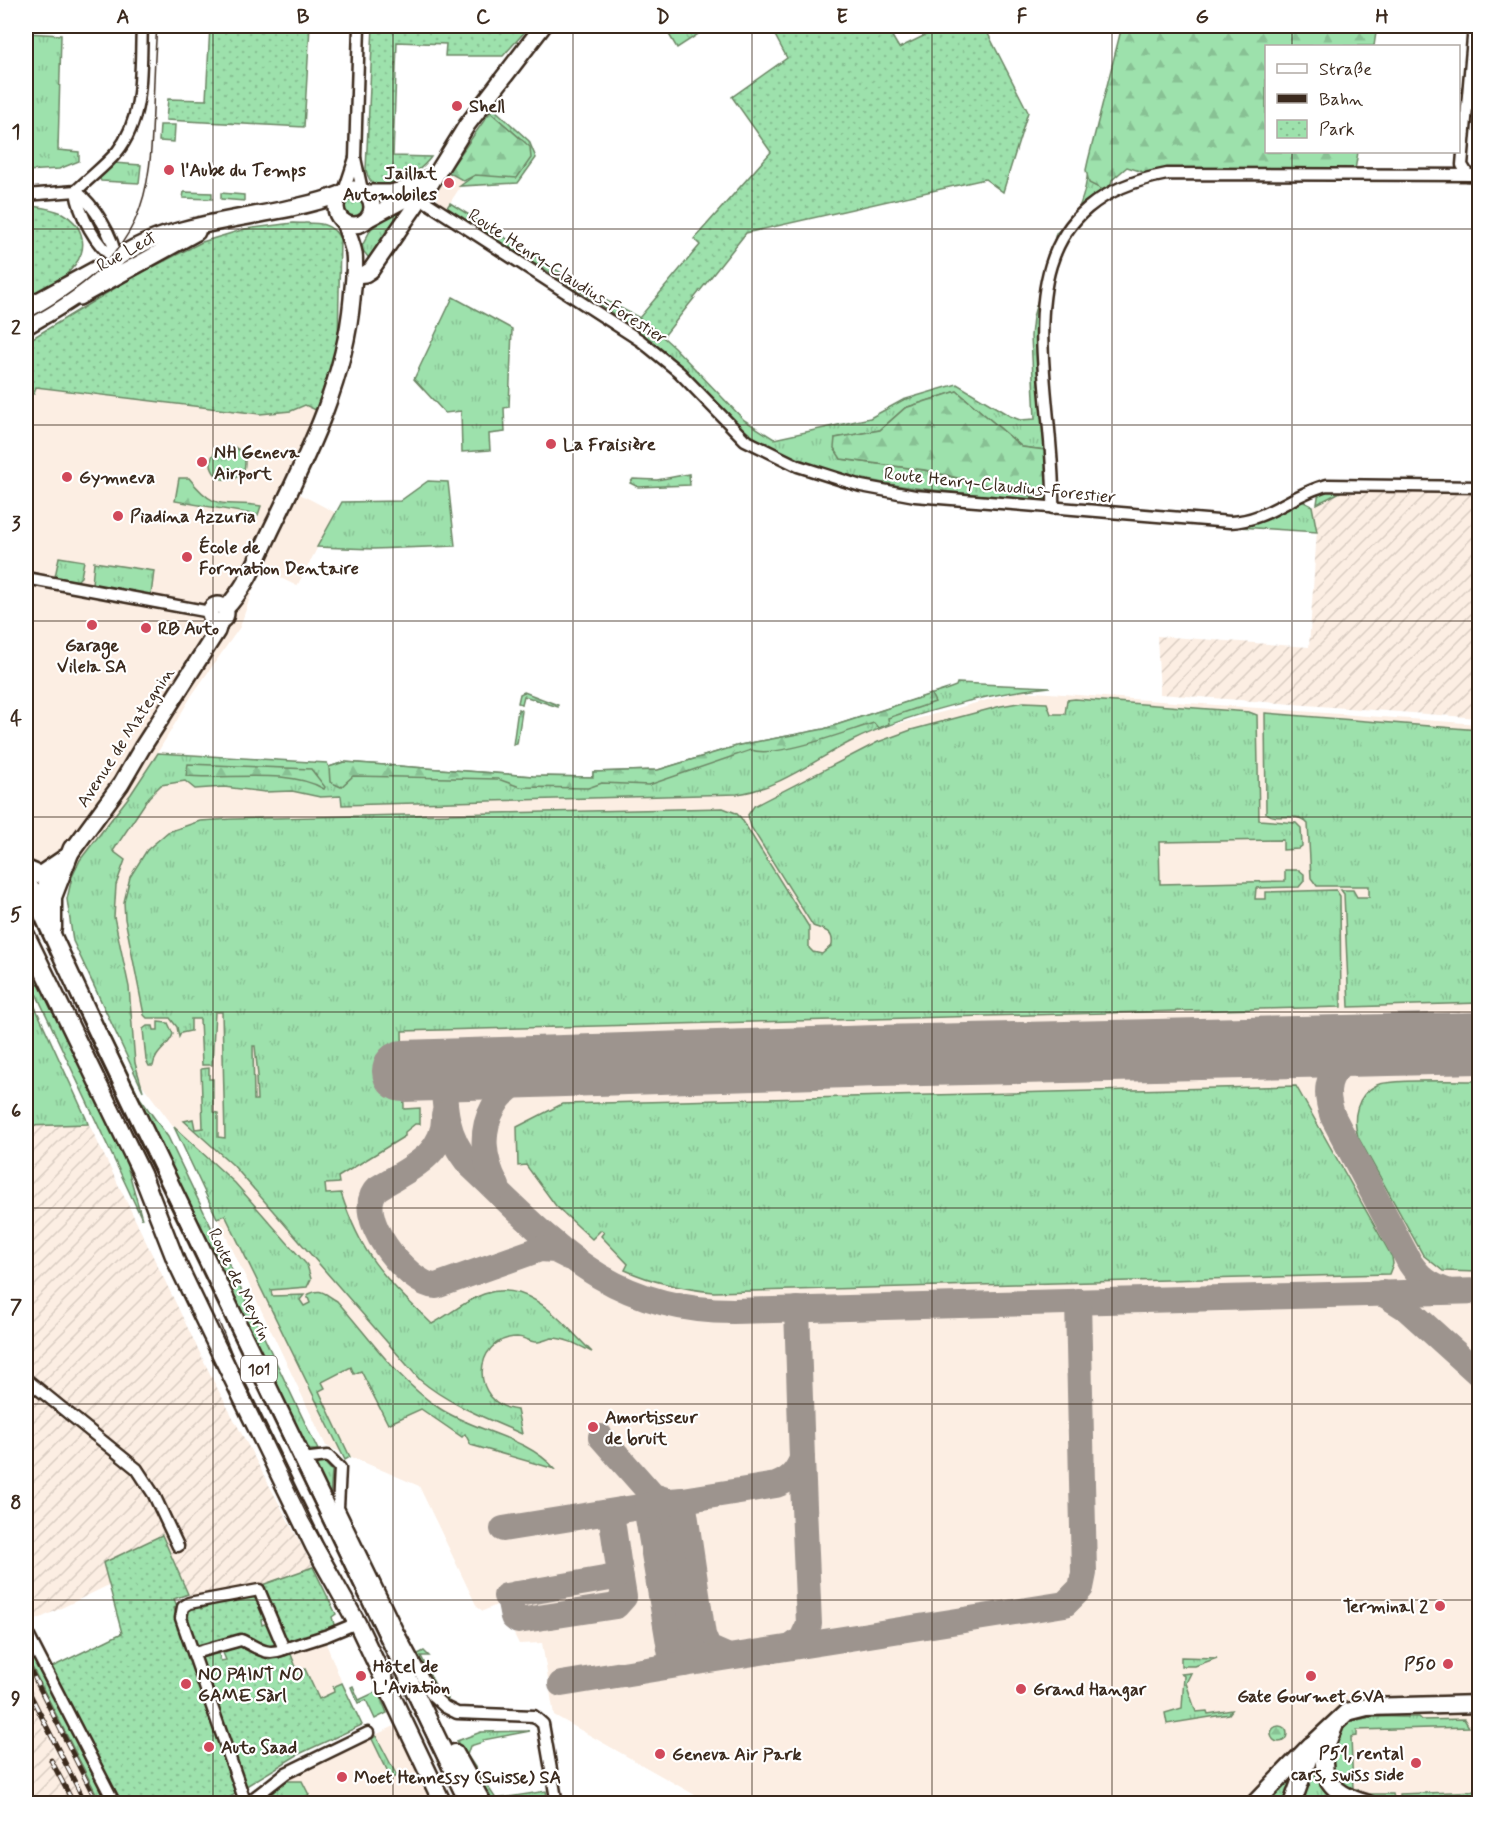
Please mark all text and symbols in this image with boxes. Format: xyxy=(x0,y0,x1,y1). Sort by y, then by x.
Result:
text: A xyxy=(116,4,130,31)
text: B xyxy=(297,4,310,31)
text: C xyxy=(476,4,491,31)
text: D xyxy=(656,4,670,31)
text: E xyxy=(836,4,848,31)
text: F xyxy=(1017,4,1028,31)
text: G xyxy=(1195,4,1209,31)
text: H xyxy=(1375,4,1389,31)
legend xyxy=(1265,45,1460,153)
text: Straße xyxy=(1319,58,1372,82)
text: Bahn xyxy=(1319,88,1363,112)
place label: Shell xyxy=(469,95,505,119)
marker: Shell xyxy=(450,99,464,113)
text: Park xyxy=(1319,118,1355,142)
text: 1 xyxy=(12,119,20,146)
place label: l'Aube du Temps xyxy=(181,159,306,183)
place label: Jaillat Automobiles xyxy=(343,162,437,207)
marker: l'Aube du Temps xyxy=(162,163,176,177)
marker: Jaillat Automobiles xyxy=(442,176,456,190)
street label: Route Henry-Claudius-Forestier xyxy=(463,203,672,351)
street label: Rue Lect xyxy=(92,225,161,278)
text: 2 xyxy=(11,315,21,342)
place label: La Fraisière xyxy=(563,433,656,457)
marker: La Fraisière xyxy=(544,437,558,451)
place label: NH Geneva Airport xyxy=(214,441,301,486)
marker: NH Geneva Airport xyxy=(195,455,209,469)
street label: Route Henry-Claudius-Forestier xyxy=(883,462,1117,510)
place label: Gymneva xyxy=(79,466,155,490)
marker: Gymneva xyxy=(60,470,74,484)
place label: Piadina Azzuria xyxy=(130,505,256,529)
marker: Piadina Azzuria xyxy=(111,509,125,523)
text: 3 xyxy=(11,511,21,538)
place label: École de Formation Dentaire xyxy=(199,535,359,581)
marker: École de Formation Dentaire xyxy=(180,550,194,564)
place label: RB Auto xyxy=(158,617,219,641)
marker: Garage Vilela SA xyxy=(85,618,99,632)
marker: RB Auto xyxy=(139,621,153,635)
place label: Garage Vilela SA xyxy=(57,634,127,679)
street label: Avenue de Mategnin xyxy=(71,663,180,812)
text: 4 xyxy=(10,706,22,733)
text: 5 xyxy=(10,902,22,929)
text: 6 xyxy=(11,1098,21,1125)
street label: Route de Meyrin xyxy=(202,1224,277,1344)
text: 7 xyxy=(10,1294,22,1321)
road number: 101 xyxy=(241,1356,277,1382)
place label: Amortisseur de bruit xyxy=(605,1406,698,1451)
marker: Amortisseur de bruit xyxy=(586,1420,600,1434)
text: 8 xyxy=(10,1490,22,1517)
place label: Terminal 2 xyxy=(1343,1595,1428,1619)
marker: Terminal 2 xyxy=(1433,1599,1447,1613)
place label: P50 xyxy=(1404,1653,1436,1677)
place label: Hôtel de L'Aviation xyxy=(373,1655,450,1700)
marker: P50 xyxy=(1441,1657,1455,1671)
place label: NO PAINT NO GAME Sàrl xyxy=(198,1663,304,1708)
marker: Hôtel de L'Aviation xyxy=(354,1669,368,1683)
marker: Gate Gourmet GVA xyxy=(1304,1669,1318,1683)
marker: NO PAINT NO GAME Sàrl xyxy=(179,1677,193,1691)
place label: Grand Hangar xyxy=(1033,1678,1147,1702)
marker: Grand Hangar xyxy=(1014,1682,1028,1696)
place label: Gate Gourmet GVA xyxy=(1237,1685,1385,1709)
text: 9 xyxy=(11,1686,21,1713)
place label: Auto Saad xyxy=(221,1736,297,1760)
marker: Auto Saad xyxy=(202,1740,216,1754)
place label: P51, rental cars, swiss side xyxy=(1291,1742,1404,1787)
place label: Geneva Air Park xyxy=(672,1743,802,1767)
marker: Geneva Air Park xyxy=(653,1747,667,1761)
marker: P51, rental cars, swiss side xyxy=(1409,1756,1423,1770)
place label: Moet Hennessy (Suisse) SA xyxy=(354,1766,561,1790)
marker: Moet Hennessy (Suisse) SA xyxy=(335,1770,349,1784)

